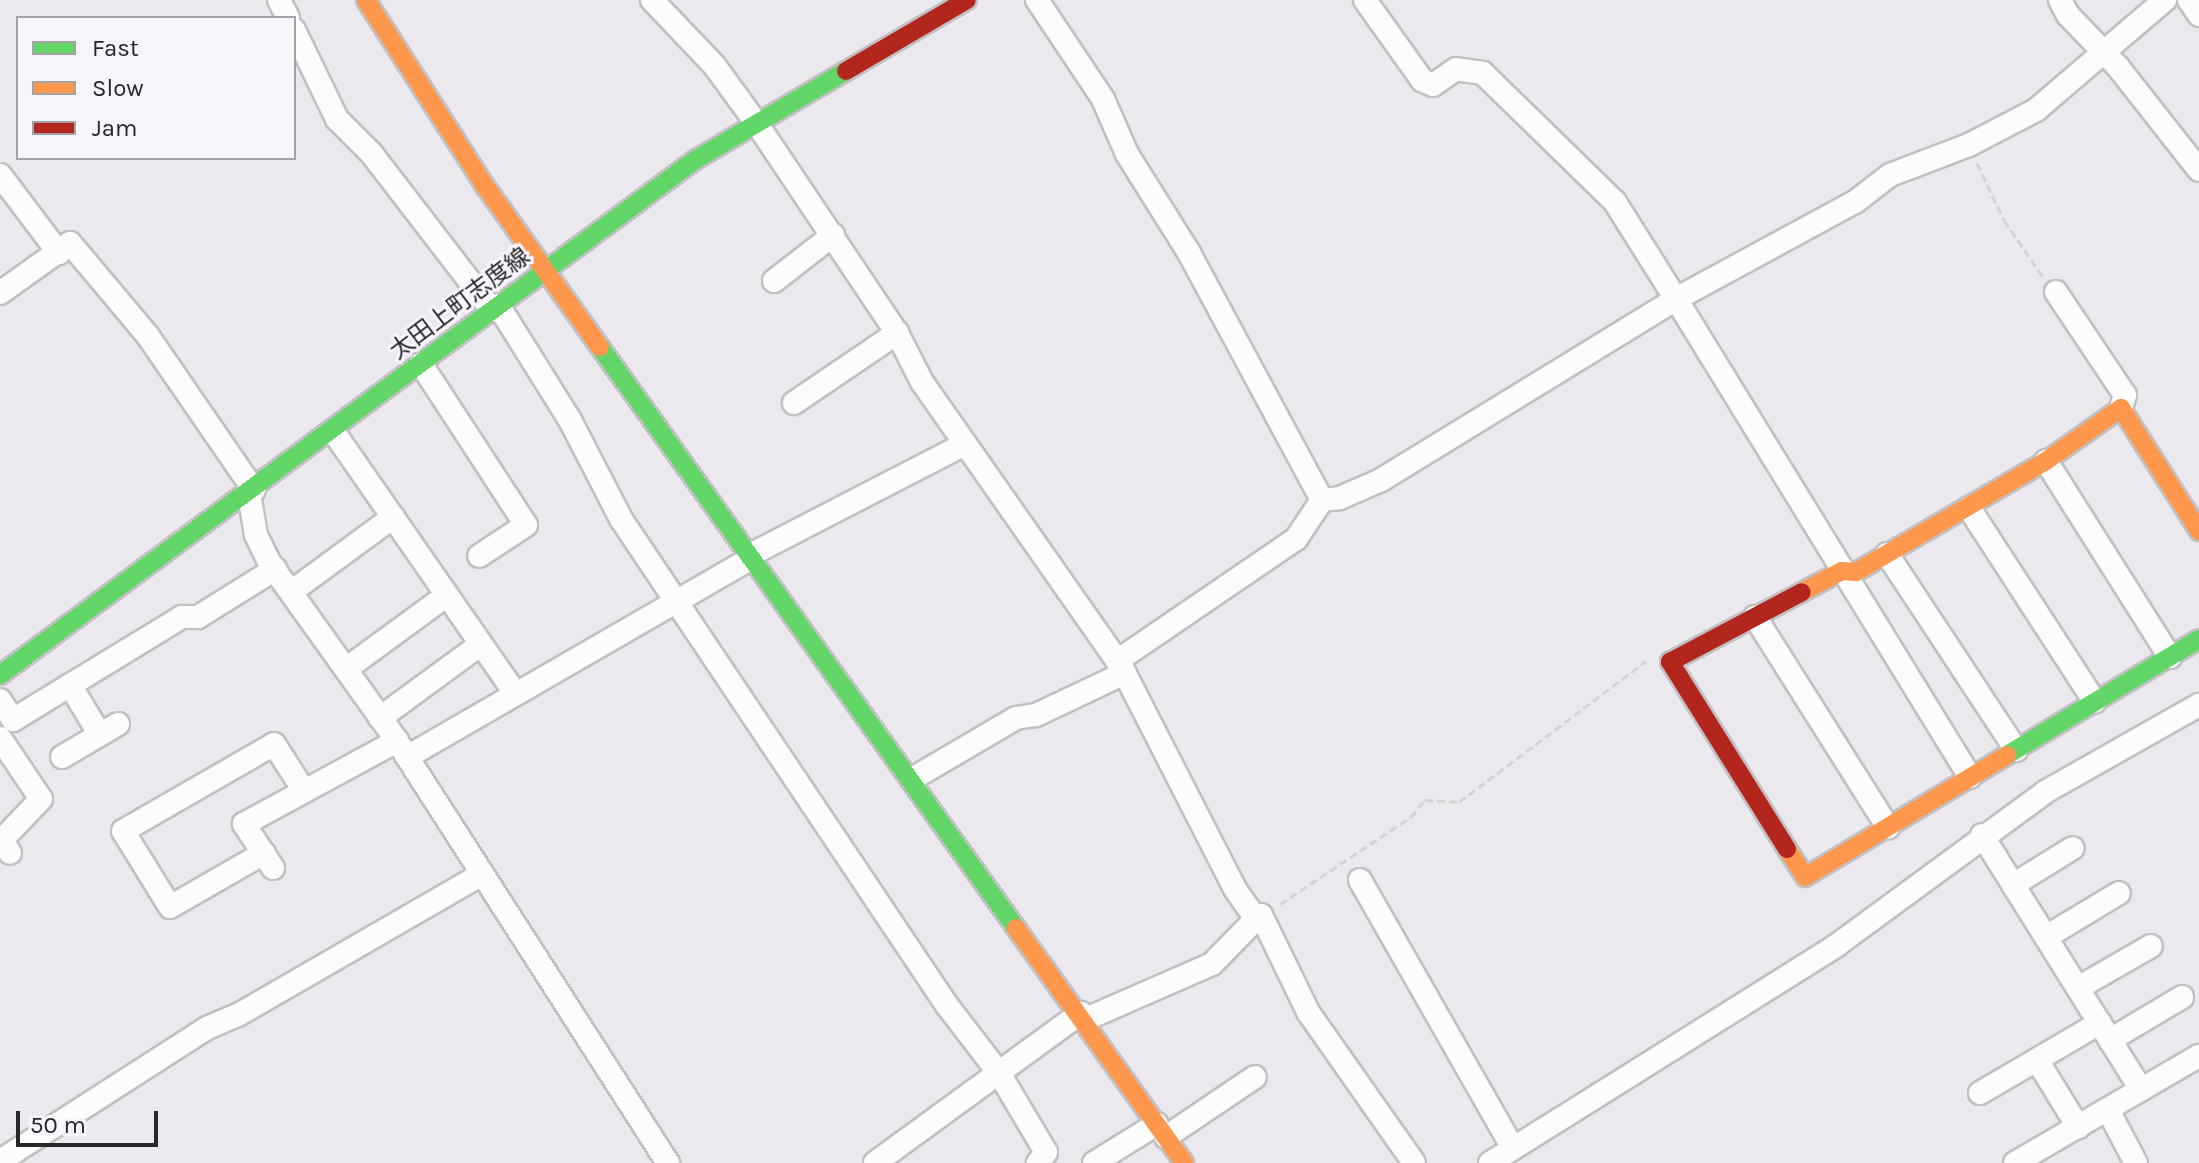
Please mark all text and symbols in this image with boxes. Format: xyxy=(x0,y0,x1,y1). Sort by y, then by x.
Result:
legend xyxy=(16,16,296,160)
text: Fast xyxy=(92,34,139,62)
text: Slow xyxy=(92,74,144,102)
text: Jam xyxy=(92,114,137,142)
street label: 太田上町志度線 xyxy=(384,242,536,366)
scale bar xyxy=(20,1095,162,1145)
text: 50 m xyxy=(30,1111,86,1139)

